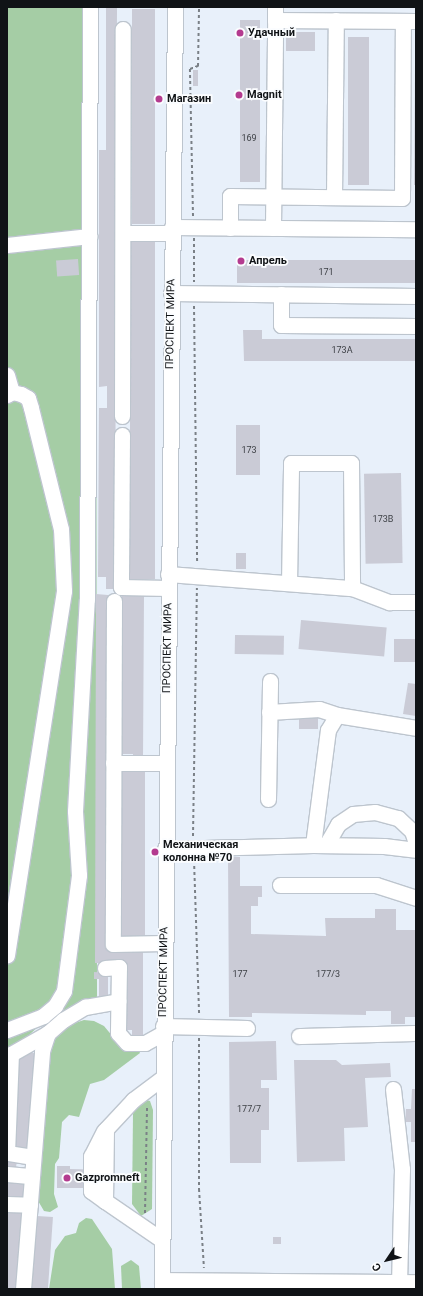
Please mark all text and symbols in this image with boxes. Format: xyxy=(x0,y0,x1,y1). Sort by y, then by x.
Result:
place label: Удачный xyxy=(248,26,295,40)
marker: Удачный xyxy=(235,28,245,38)
place label: Magnit xyxy=(247,88,282,102)
marker: Magnit xyxy=(234,90,244,100)
place label: Магазин xyxy=(167,92,211,106)
marker: Магазин xyxy=(154,94,164,104)
house number: 169 xyxy=(241,133,257,143)
place label: Апрель xyxy=(249,254,287,268)
marker: Апрель xyxy=(236,256,246,266)
house number: 171 xyxy=(318,267,334,277)
street label: ПРОСПЕКТ МИРА xyxy=(164,278,178,370)
house number: 173А xyxy=(331,345,353,355)
house number: 173 xyxy=(241,445,257,455)
house number: 173В xyxy=(373,514,393,524)
street label: ПРОСПЕКТ МИРА xyxy=(161,602,175,694)
place label: Механическая колонна №70 xyxy=(163,839,239,865)
marker: Механическая колонна №70 xyxy=(150,847,160,857)
street label: ПРОСПЕКТ МИРА xyxy=(157,926,171,1018)
house number: 177 xyxy=(232,969,248,979)
house number: 177/3 xyxy=(316,969,340,979)
house number: 177/7 xyxy=(237,1104,261,1114)
place label: Gazpromneft xyxy=(75,1171,140,1185)
marker: Gazpromneft xyxy=(62,1173,72,1183)
north arrow xyxy=(367,1240,407,1280)
text: С xyxy=(369,1260,384,1274)

